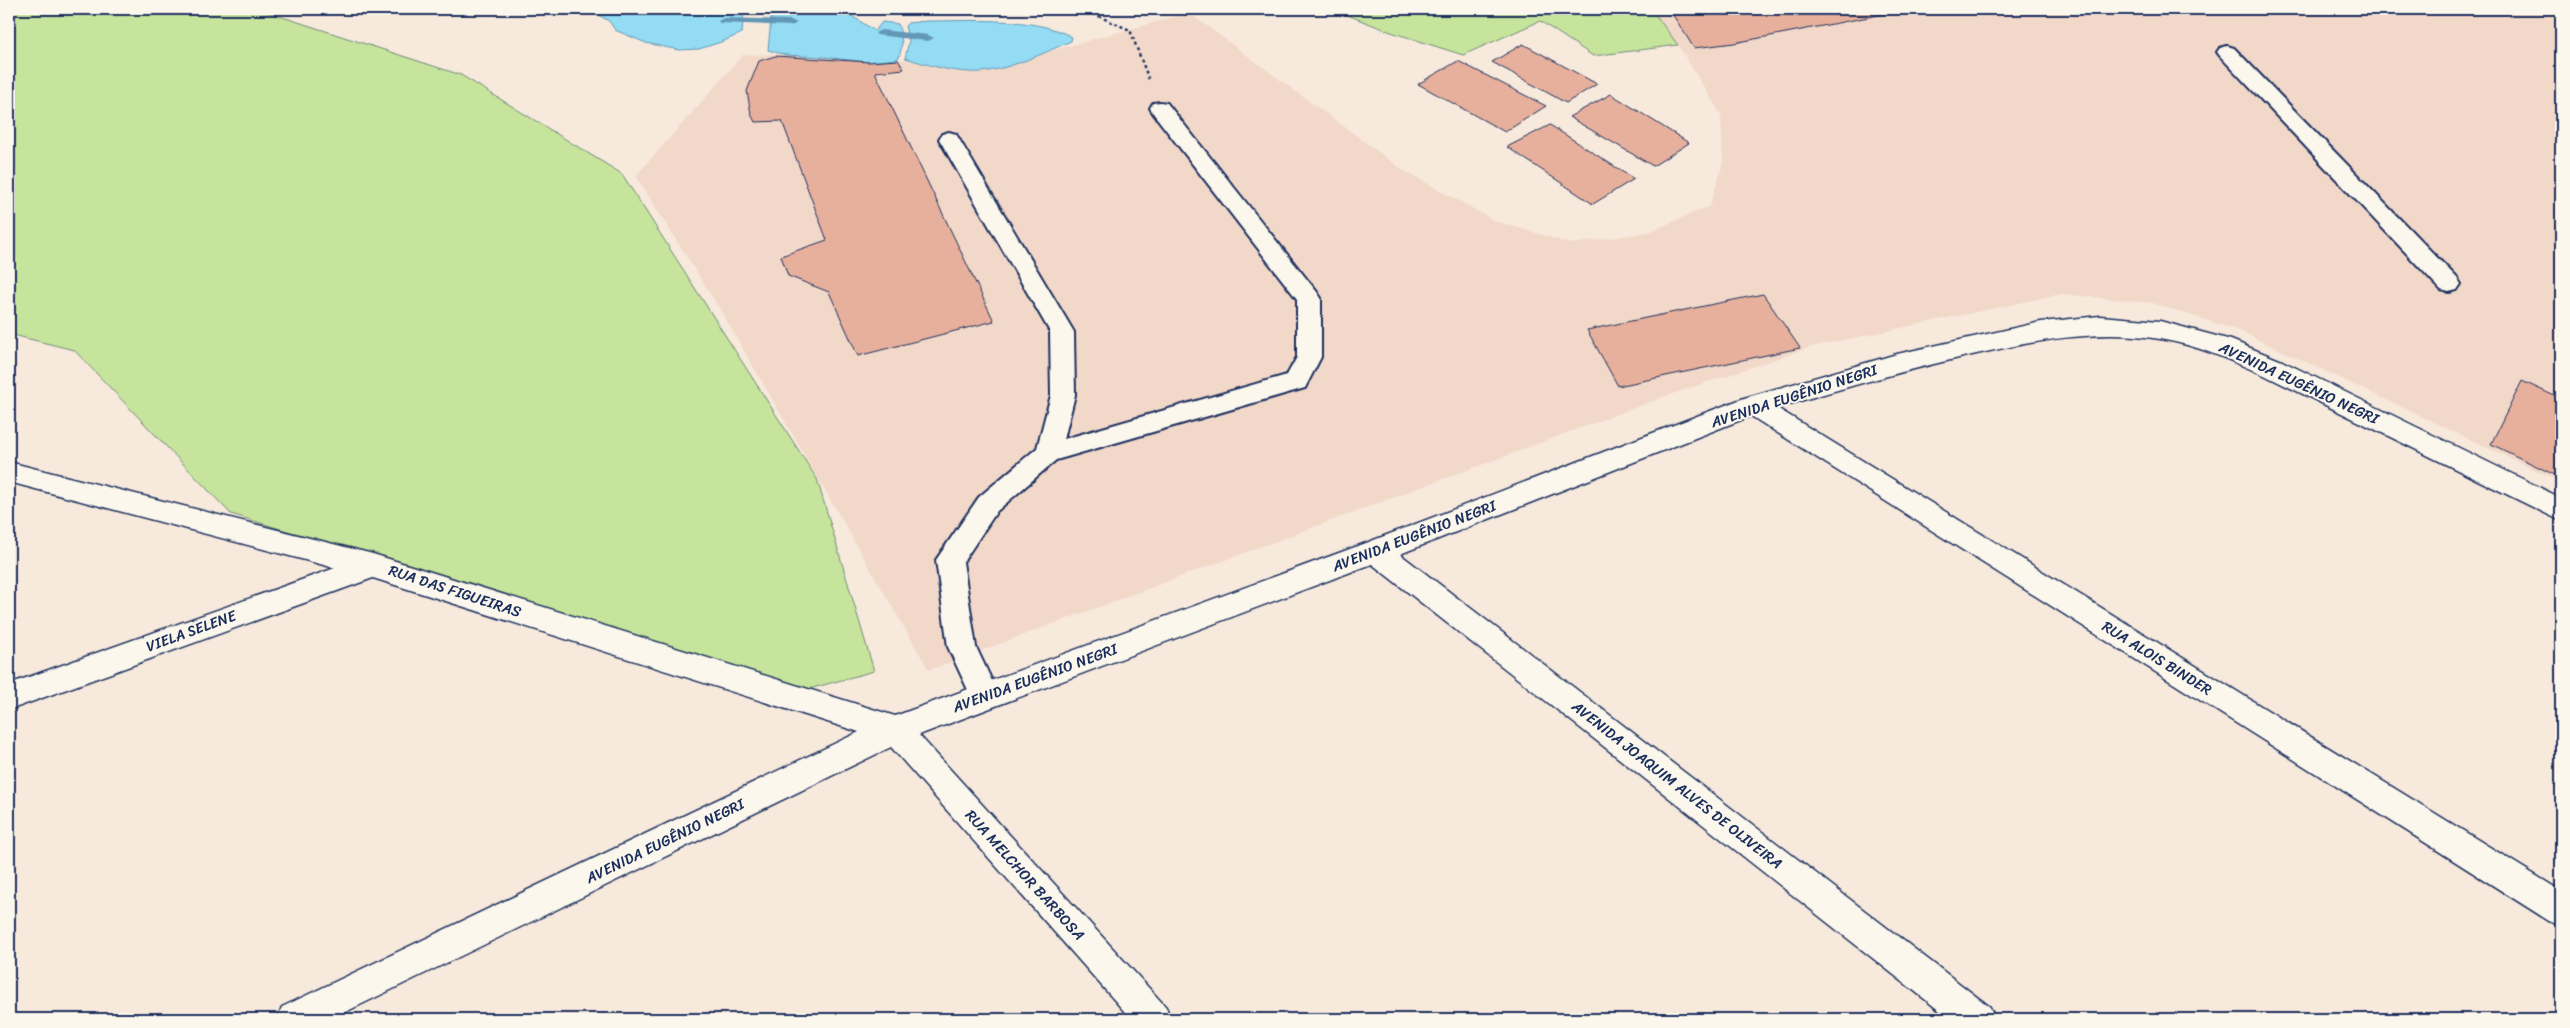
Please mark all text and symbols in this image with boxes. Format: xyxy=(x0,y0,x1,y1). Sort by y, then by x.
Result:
street label: AVENIDA EUGÊNIO NEGRI xyxy=(2214,334,2384,432)
street label: AVENIDA EUGÊNIO NEGRI xyxy=(1706,356,1882,436)
street label: AVENIDA EUGÊNIO NEGRI xyxy=(1327,492,1501,580)
street label: RUA DAS FIGUEIRAS xyxy=(385,557,525,625)
street label: VIELA SELENE xyxy=(142,602,241,659)
street label: RUA ALOIS BINDER xyxy=(2097,614,2217,702)
street label: AVENIDA EUGÊNIO NEGRI xyxy=(948,636,1122,720)
street label: AVENIDA JOAQUIM ALVES DE OLIVEIRA xyxy=(1565,693,1788,876)
street label: AVENIDA EUGÊNIO NEGRI xyxy=(580,791,750,891)
street label: RUA MELCHOR BARBOSA xyxy=(959,803,1091,947)

